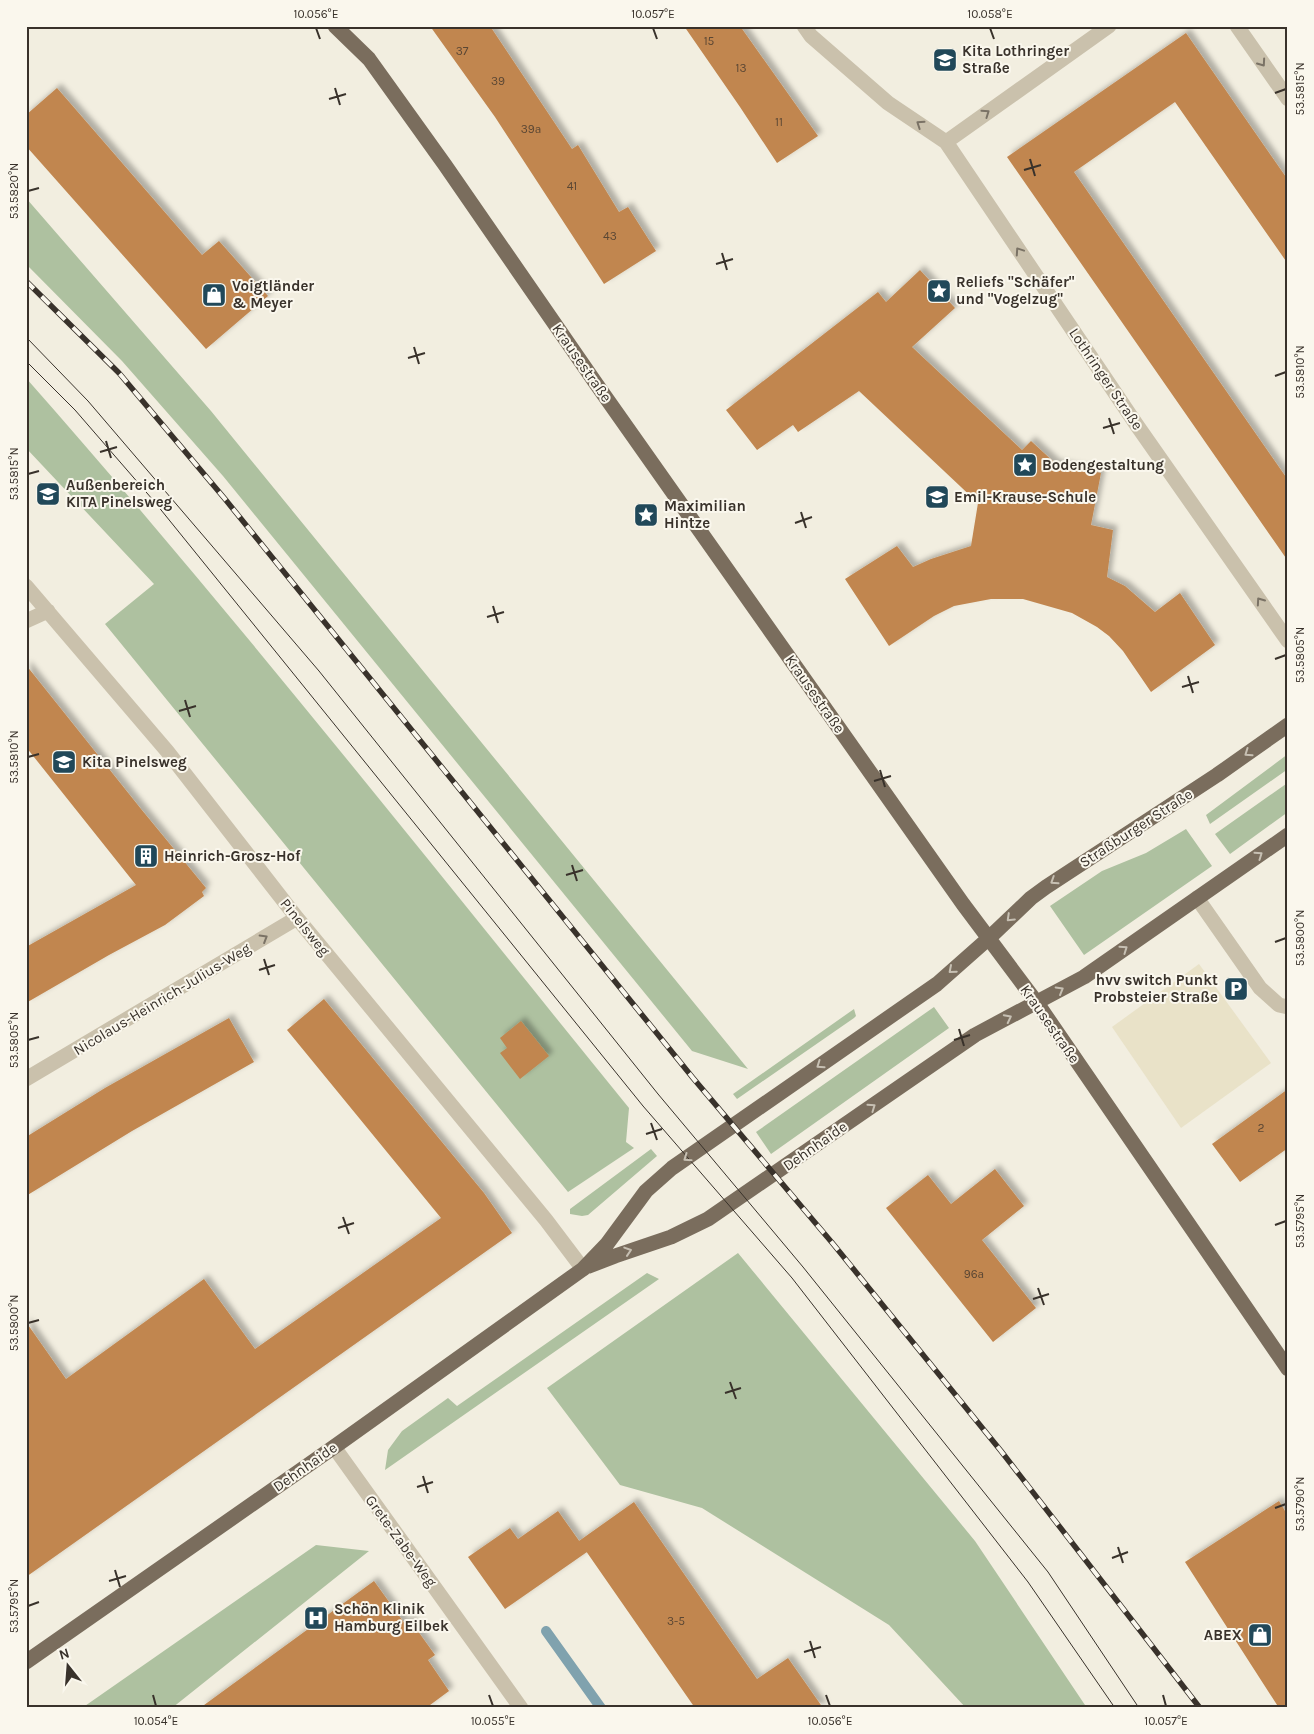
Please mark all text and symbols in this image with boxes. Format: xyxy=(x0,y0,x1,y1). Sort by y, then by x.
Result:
text: 10.056°E xyxy=(294,7,338,21)
text: 10.057°E xyxy=(631,7,675,21)
text: 10.058°E xyxy=(967,7,1013,21)
house number: 15 xyxy=(704,34,715,48)
place label: Kita Lothringer Straße xyxy=(962,42,1069,77)
house number: 37 xyxy=(456,44,469,58)
school or university icon: Kita Lothringer Straße xyxy=(932,47,958,73)
one-way arrow xyxy=(1256,57,1265,67)
house number: 13 xyxy=(735,61,747,75)
text: 53.5815°N xyxy=(1293,62,1307,116)
house number: 39 xyxy=(491,74,505,88)
one-way arrow xyxy=(980,111,989,119)
house number: 11 xyxy=(775,115,783,129)
one-way arrow xyxy=(916,121,925,131)
house number: 39a xyxy=(521,122,541,136)
text: 53.5820°N xyxy=(7,163,21,219)
house number: 41 xyxy=(567,179,577,193)
house number: 43 xyxy=(603,229,617,243)
one-way arrow xyxy=(1016,247,1025,257)
place label: Reliefs "Schäfer" und "Vogelzug" xyxy=(956,273,1075,308)
place label: Voigtländer & Meyer xyxy=(232,277,314,312)
place icon: Reliefs "Schäfer" und "Vogelzug" xyxy=(926,278,952,304)
shop icon: Voigtländer & Meyer xyxy=(201,282,227,308)
street label: Krausestraße xyxy=(548,320,616,406)
street label: Lothringer Straße xyxy=(1065,325,1147,433)
text: 53.5810°N xyxy=(1293,345,1307,399)
text: 53.5815°N xyxy=(7,447,21,501)
place icon: Bodengestaltung xyxy=(1012,452,1038,478)
place label: Bodengestaltung xyxy=(1042,456,1164,474)
place label: Außenbereich KITA Pinelsweg xyxy=(66,476,173,511)
school or university icon: Außenbereich KITA Pinelsweg xyxy=(35,481,61,507)
school or university icon: Emil-Krause-Schule xyxy=(924,484,950,510)
place label: Emil-Krause-Schule xyxy=(954,488,1096,506)
place label: Maximilian Hintze xyxy=(664,497,746,532)
place icon: Maximilian Hintze xyxy=(633,502,659,528)
one-way arrow xyxy=(1257,597,1266,607)
text: 53.5805°N xyxy=(1293,627,1307,683)
street label: Krausestraße xyxy=(781,651,849,737)
text: 53.5810°N xyxy=(7,730,21,784)
one-way arrow xyxy=(1244,747,1254,756)
school or university icon: Kita Pinelsweg xyxy=(51,749,77,775)
place label: Kita Pinelsweg xyxy=(82,753,187,771)
street label: Straßburger Straße xyxy=(1076,785,1196,871)
building icon: Heinrich-Grosz-Hof xyxy=(133,843,159,869)
place label: Heinrich-Grosz-Hof xyxy=(164,847,301,865)
one-way arrow xyxy=(1253,852,1263,861)
one-way arrow xyxy=(1051,875,1060,885)
street label: Pinelsweg xyxy=(276,895,334,960)
text: 53.5800°N xyxy=(1293,910,1307,966)
one-way arrow xyxy=(1007,912,1016,921)
one-way arrow xyxy=(258,935,267,945)
street label: Nicolaus-Heinrich-Julius-Weg xyxy=(70,939,254,1059)
one-way arrow xyxy=(1118,946,1128,955)
one-way arrow xyxy=(949,964,958,973)
place label: hvv switch Punkt Probsteier Straße xyxy=(1094,971,1218,1006)
parking icon: hvv switch Punkt Probsteier Straße xyxy=(1223,976,1249,1002)
street label: Krausestraße xyxy=(1016,981,1084,1067)
one-way arrow xyxy=(1055,986,1064,996)
text: 53.5805°N xyxy=(7,1012,21,1068)
one-way arrow xyxy=(1003,1014,1012,1024)
one-way arrow xyxy=(817,1059,826,1068)
one-way arrow xyxy=(866,1104,876,1113)
street label: Dehnhaide xyxy=(779,1117,851,1175)
house number: 2 xyxy=(1258,1121,1265,1135)
one-way arrow xyxy=(683,1152,693,1161)
text: 53.5795°N xyxy=(1293,1194,1307,1248)
one-way arrow xyxy=(624,1247,632,1257)
house number: 96a xyxy=(964,1267,984,1281)
text: 53.5800°N xyxy=(7,1295,21,1351)
street label: Dehnhaide xyxy=(269,1438,341,1496)
text: 53.5790°N xyxy=(1293,1477,1307,1531)
street label: Grete-Zabe-Weg xyxy=(362,1491,441,1591)
text: 53.5795°N xyxy=(7,1579,21,1633)
place label: Schön Klinik Hamburg Eilbek xyxy=(334,1600,449,1635)
hospital icon: Schön Klinik Hamburg Eilbek xyxy=(303,1605,329,1631)
house number: 3-5 xyxy=(667,1614,685,1628)
shop icon: ABEX xyxy=(1247,1622,1273,1648)
place label: ABEX xyxy=(1204,1626,1242,1644)
north arrow xyxy=(42,1642,92,1692)
text: N xyxy=(57,1644,72,1664)
text: 10.054°E xyxy=(134,1714,178,1728)
text: 10.055°E xyxy=(471,1714,515,1728)
text: 10.056°E xyxy=(808,1714,852,1728)
text: 10.057°E xyxy=(1144,1714,1188,1728)

